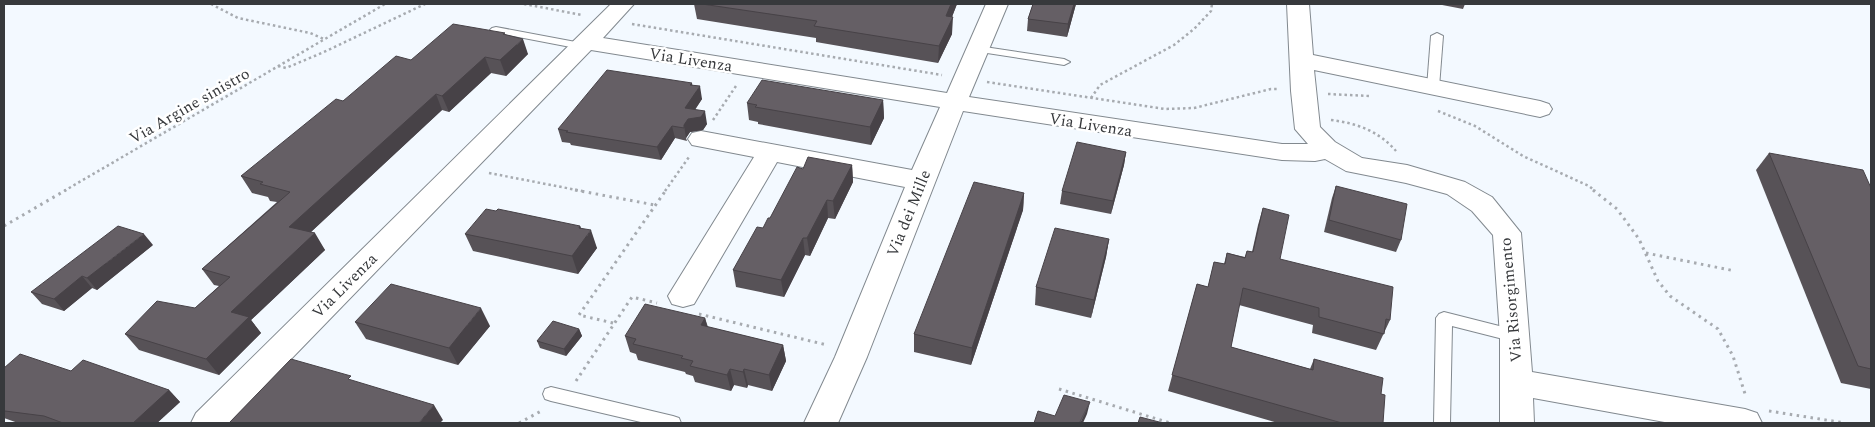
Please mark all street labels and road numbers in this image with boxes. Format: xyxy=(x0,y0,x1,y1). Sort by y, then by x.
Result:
street label: Via Livenza xyxy=(647,42,734,78)
street label: Via Argine sinistro xyxy=(125,62,254,150)
street label: Via Livenza xyxy=(1047,107,1134,143)
street label: Via dei Mille xyxy=(881,166,937,260)
street label: Via Risorgimento xyxy=(1494,237,1528,363)
street label: Via Livenza xyxy=(307,247,383,324)

